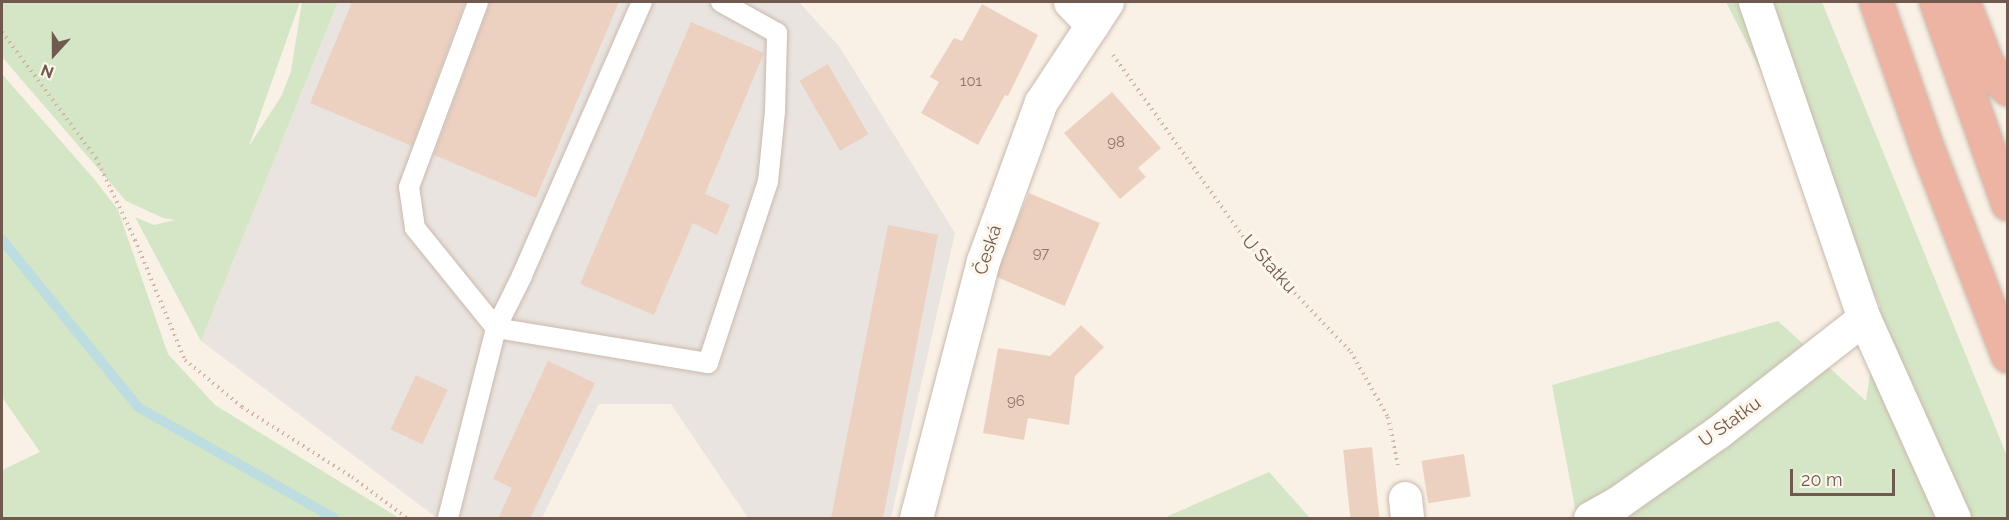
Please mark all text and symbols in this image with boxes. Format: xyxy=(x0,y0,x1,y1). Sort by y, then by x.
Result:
north arrow xyxy=(24,24,84,84)
text: N xyxy=(38,60,56,82)
house number: 101 xyxy=(960,73,982,91)
house number: 98 xyxy=(1107,134,1125,152)
street label: Česká xyxy=(970,222,1006,278)
street label: U Statku xyxy=(1237,230,1301,298)
house number: 97 xyxy=(1033,245,1049,263)
street label: U Statku xyxy=(1695,392,1765,452)
house number: 96 xyxy=(1007,393,1025,411)
scale bar xyxy=(1793,457,1898,495)
text: 20 m xyxy=(1801,469,1843,490)

